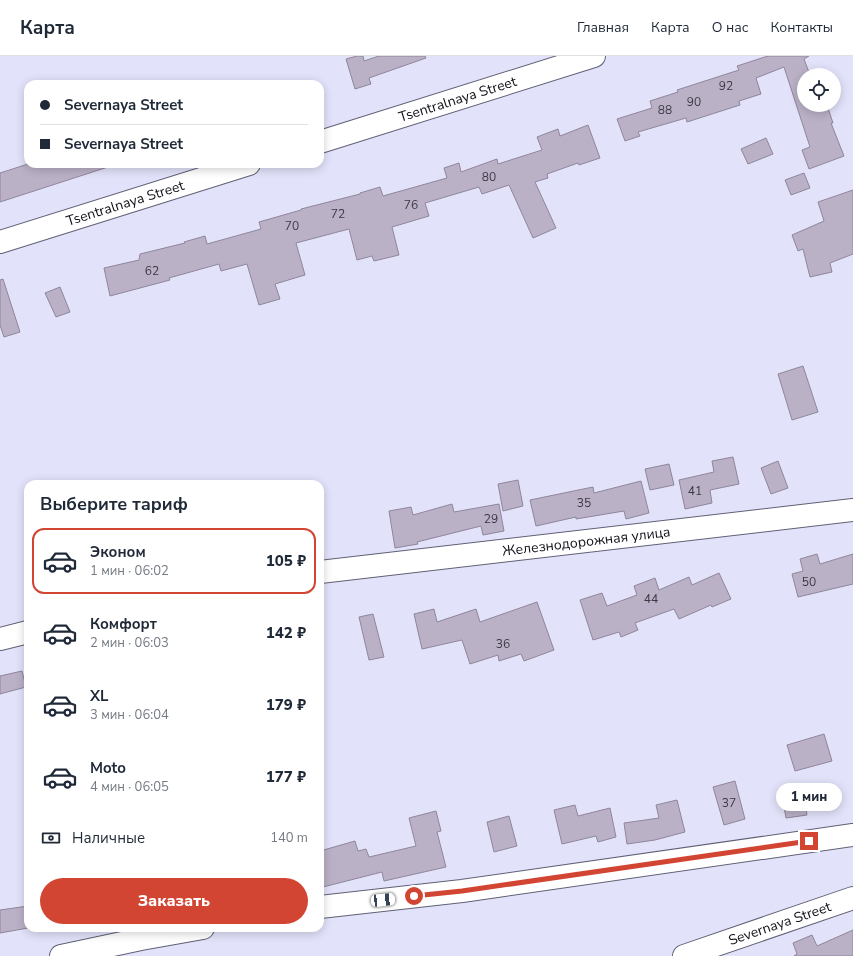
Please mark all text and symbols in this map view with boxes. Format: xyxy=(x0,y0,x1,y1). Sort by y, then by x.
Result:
text: Карта xyxy=(20,15,75,41)
text: Главная xyxy=(577,18,629,37)
text: Карта xyxy=(651,18,690,37)
text: О нас xyxy=(712,18,748,37)
text: Контакты xyxy=(770,18,833,37)
map controls xyxy=(797,68,841,112)
button: locate xyxy=(797,68,841,112)
street label: Tsentralnaya Street xyxy=(396,72,519,127)
house number: 92 xyxy=(719,78,733,94)
house number: 90 xyxy=(687,94,701,110)
text: Severnaya Street xyxy=(64,95,183,115)
house number: 88 xyxy=(658,102,672,118)
text: Severnaya Street xyxy=(64,134,183,154)
house number: 80 xyxy=(482,169,496,185)
street label: Tsentralnaya Street xyxy=(64,176,187,231)
house number: 76 xyxy=(404,197,418,213)
house number: 72 xyxy=(331,206,345,222)
house number: 70 xyxy=(285,218,299,234)
house number: 62 xyxy=(145,263,159,279)
house number: 41 xyxy=(688,483,702,499)
text: Выберите тариф xyxy=(40,492,188,516)
house number: 35 xyxy=(577,495,591,511)
house number: 29 xyxy=(484,511,498,527)
street label: Железнодорожная улица xyxy=(501,522,671,561)
text: Эконом xyxy=(90,542,146,562)
icon: car xyxy=(42,543,78,579)
text: 105 ₽ xyxy=(266,551,306,571)
text: 1 мин · 06:02 xyxy=(90,562,169,580)
house number: 50 xyxy=(802,574,816,590)
house number: 44 xyxy=(644,591,658,607)
text: Комфорт xyxy=(90,614,157,634)
icon: car xyxy=(42,615,78,651)
text: 142 ₽ xyxy=(266,623,306,643)
text: 2 мин · 06:03 xyxy=(90,634,169,652)
house number: 36 xyxy=(496,636,510,652)
text: XL xyxy=(90,686,109,706)
icon: car xyxy=(42,687,78,723)
text: 179 ₽ xyxy=(266,695,306,715)
text: 3 мин · 06:04 xyxy=(90,706,169,724)
text: Moto xyxy=(90,758,126,778)
icon: car xyxy=(42,759,78,795)
text: 177 ₽ xyxy=(266,767,306,787)
text: 4 мин · 06:05 xyxy=(90,778,169,796)
callout: 1 мин xyxy=(776,783,842,811)
text: 1 мин xyxy=(791,788,827,806)
house number: 37 xyxy=(722,795,736,811)
icon: cash xyxy=(40,827,62,849)
text: Наличные xyxy=(72,828,145,848)
text: 140 m xyxy=(270,829,308,847)
route end xyxy=(800,832,818,850)
button: Заказать xyxy=(40,878,308,924)
route start xyxy=(405,887,423,905)
car xyxy=(370,893,396,907)
street label: Severnaya Street xyxy=(726,897,834,950)

